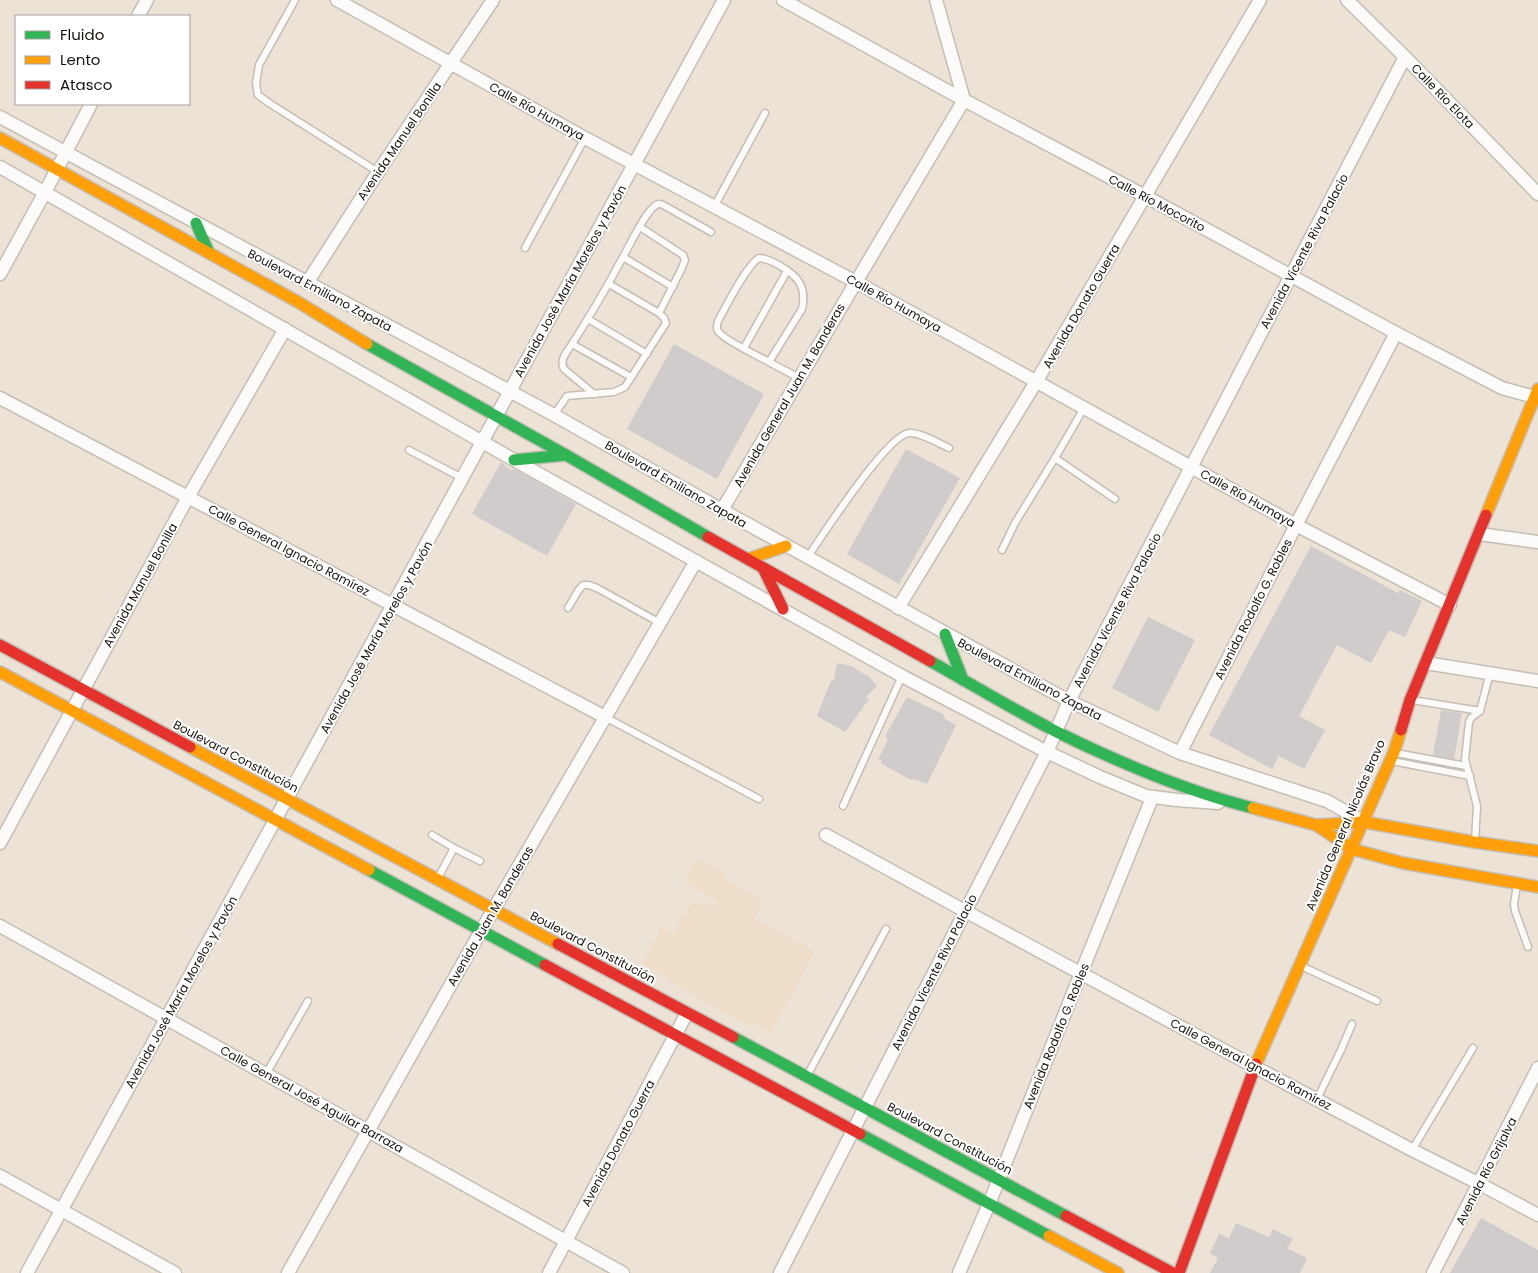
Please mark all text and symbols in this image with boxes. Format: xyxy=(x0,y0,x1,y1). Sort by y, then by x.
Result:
legend xyxy=(15,15,190,105)
text: Fluido xyxy=(60,24,104,45)
text: Lento xyxy=(60,49,100,70)
street label: Calle Río Elota xyxy=(1408,60,1478,132)
text: Atasco xyxy=(60,74,112,95)
street label: Avenida Manuel Bonilla xyxy=(353,78,445,204)
street label: Calle Río Humaya xyxy=(486,78,588,144)
street label: Calle Río Mocorito xyxy=(1106,170,1209,236)
street label: Avenida Vicente Riva Palacio xyxy=(1256,170,1352,331)
street label: Avenida José María Morelos y Pavón xyxy=(510,182,630,380)
street label: Avenida Donato Guerra xyxy=(1038,241,1124,371)
street label: Boulevard Emiliano Zapata xyxy=(245,245,395,335)
street label: Calle Río Humaya xyxy=(843,270,945,336)
street label: Avenida General Juan M. Banderas xyxy=(729,300,849,490)
street label: Boulevard Emiliano Zapata xyxy=(602,436,750,532)
street label: Calle Río Humaya xyxy=(1197,465,1299,531)
street label: Calle General Ignacio Ramírez xyxy=(205,500,373,600)
street label: Avenida Manuel Bonilla xyxy=(99,520,181,650)
street label: Avenida Vicente Riva Palacio xyxy=(1069,529,1165,690)
street label: Avenida Rodolfo G. Robles xyxy=(1210,536,1296,682)
street label: Avenida José María Morelos y Pavón xyxy=(316,538,436,736)
street label: Boulevard Emiliano Zapata xyxy=(955,634,1105,724)
street label: Boulevard Constitución xyxy=(170,716,302,796)
street label: Avenida General Nicolás Bravo xyxy=(1301,737,1389,913)
street label: Avenida Juan M. Banderas xyxy=(443,843,537,989)
street label: Avenida Vicente Riva Palacio xyxy=(887,891,981,1053)
street label: Avenida José María Morelos y Pavón xyxy=(121,893,241,1091)
street label: Boulevard Constitución xyxy=(527,907,659,987)
street label: Avenida Rodolfo G. Robles xyxy=(1019,961,1093,1111)
street label: Calle General Ignacio Ramírez xyxy=(1167,1014,1335,1114)
street label: Calle General José Aguilar Barraza xyxy=(217,1041,407,1157)
street label: Avenida Donato Guerra xyxy=(577,1077,659,1209)
street label: Boulevard Constitución xyxy=(884,1098,1016,1178)
street label: Avenida Río Grijalva xyxy=(1451,1114,1521,1228)

